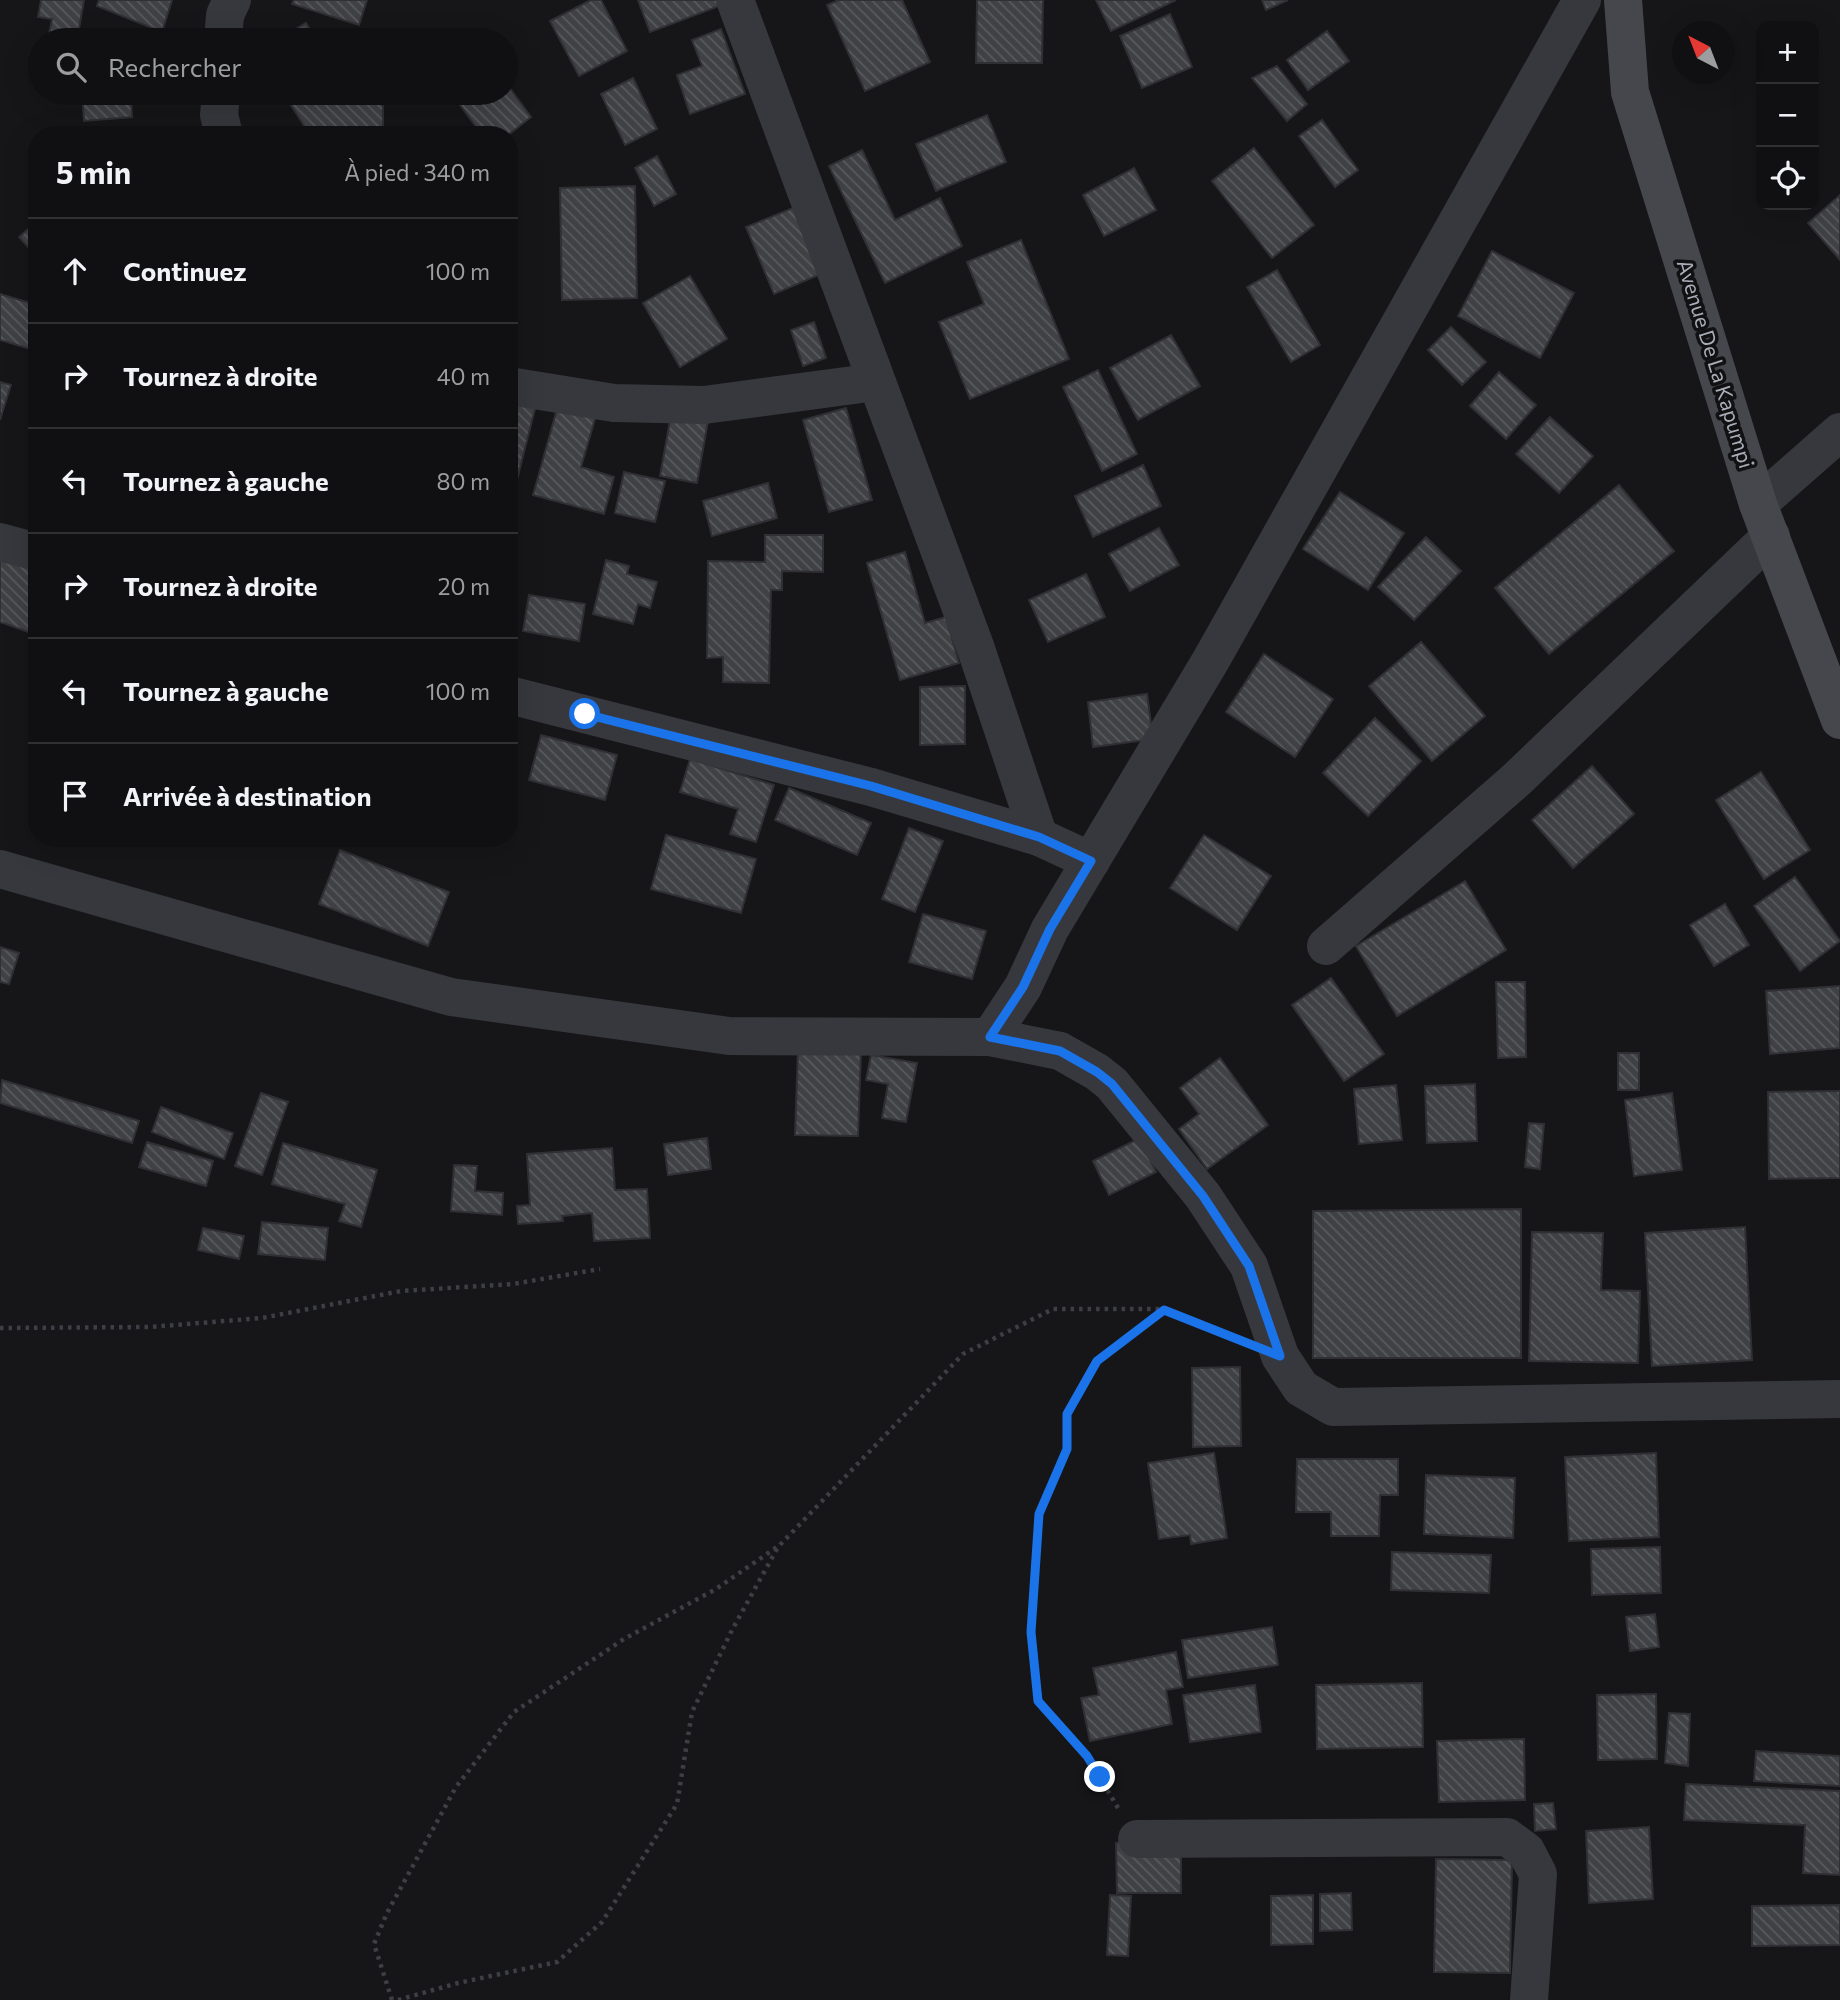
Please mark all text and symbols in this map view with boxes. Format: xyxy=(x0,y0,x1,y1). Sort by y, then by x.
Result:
north arrow xyxy=(1672,21,1735,84)
map controls xyxy=(1756,21,1819,210)
button: + xyxy=(1756,21,1819,84)
search box xyxy=(28,28,518,105)
icon: search xyxy=(52,48,90,86)
text: Rechercher xyxy=(108,51,242,82)
button: − xyxy=(1756,84,1819,147)
button: locate xyxy=(1756,147,1819,210)
text: 5 min xyxy=(56,153,131,190)
text: À pied · 340 m xyxy=(344,158,490,186)
icon: ahead xyxy=(56,252,94,290)
text: Continuez xyxy=(123,255,247,286)
street label: Avenue De La Kapumpi xyxy=(1673,256,1760,471)
text: 100 m xyxy=(426,257,490,285)
icon: right xyxy=(56,357,94,395)
text: Tournez à droite xyxy=(123,360,318,391)
text: 40 m xyxy=(437,362,490,390)
icon: left xyxy=(56,462,94,500)
text: Tournez à gauche xyxy=(123,465,329,496)
text: 80 m xyxy=(437,467,490,495)
icon: right xyxy=(56,567,94,605)
text: Tournez à droite xyxy=(123,570,318,601)
text: 20 m xyxy=(438,572,490,600)
icon: left xyxy=(56,672,94,710)
text: Tournez à gauche xyxy=(123,675,329,706)
text: 100 m xyxy=(426,677,490,705)
route start xyxy=(569,698,600,729)
icon: arrive xyxy=(56,777,94,815)
text: Arrivée à destination xyxy=(123,780,371,811)
route end xyxy=(1084,1761,1115,1792)

